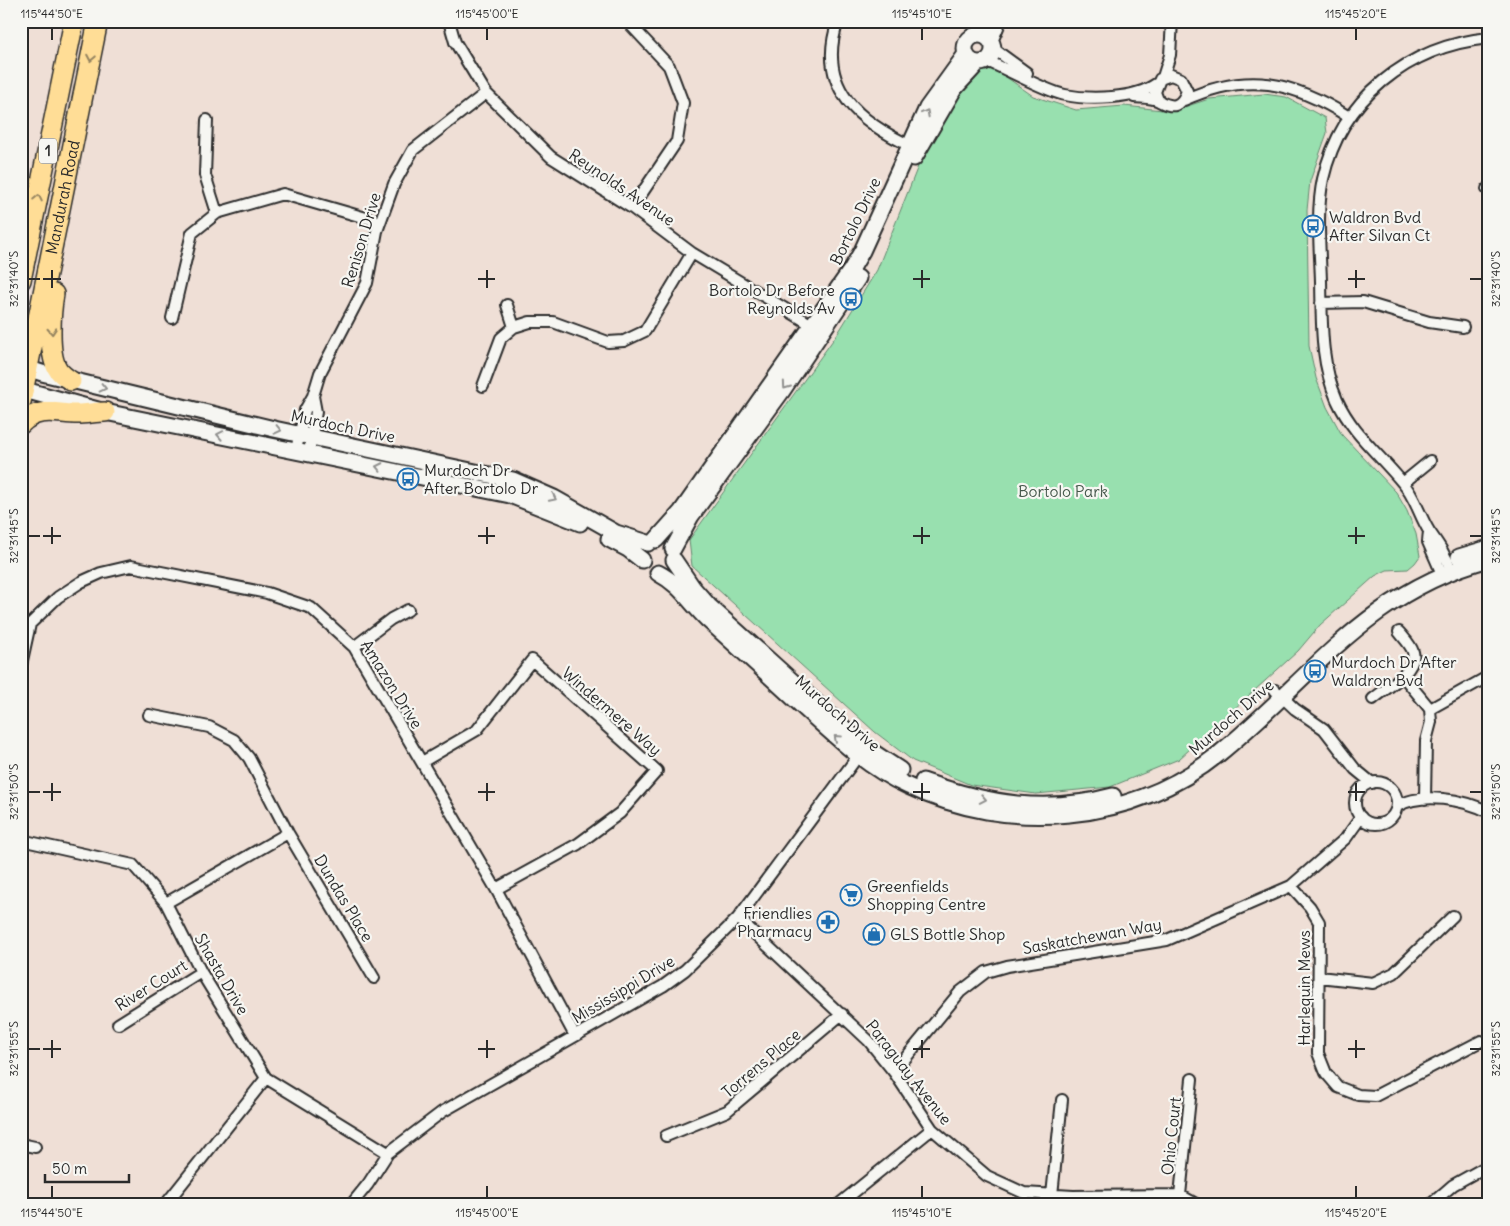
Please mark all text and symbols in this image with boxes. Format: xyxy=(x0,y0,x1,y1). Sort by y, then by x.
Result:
text: 115°44'50"E xyxy=(21,6,83,21)
text: 115°45'00"E xyxy=(455,6,519,21)
text: 115°45'10"E xyxy=(892,6,952,21)
text: 115°45'20"E xyxy=(1325,6,1387,21)
one-way arrow xyxy=(86,53,97,62)
one-way arrow xyxy=(919,109,929,118)
road number: 1 xyxy=(39,138,57,164)
street label: Mandurah Road xyxy=(41,138,84,256)
street label: Reynolds Avenue xyxy=(565,144,679,230)
street label: Bortolo Drive xyxy=(825,174,885,268)
street label: Renison Drive xyxy=(337,190,385,290)
one-way arrow xyxy=(32,193,43,202)
place label: Waldron Bvd After Silvan Ct xyxy=(1329,207,1431,245)
bus stop icon: Waldron Bvd After Silvan Ct xyxy=(1301,214,1325,238)
text: 32°31'40"S xyxy=(6,250,21,307)
text: 32°31'40"S xyxy=(1488,250,1503,307)
place label: Bortolo Dr Before Reynolds Av xyxy=(709,280,835,318)
bus stop icon: Bortolo Dr Before Reynolds Av xyxy=(839,287,863,311)
one-way arrow xyxy=(46,328,57,336)
one-way arrow xyxy=(783,380,792,390)
one-way arrow xyxy=(98,382,107,393)
street label: Murdoch Drive xyxy=(289,405,397,447)
one-way arrow xyxy=(273,424,282,435)
one-way arrow xyxy=(215,430,224,440)
place label: Murdoch Dr After Bortolo Dr xyxy=(424,460,539,498)
one-way arrow xyxy=(375,462,383,473)
bus stop icon: Murdoch Dr After Bortolo Dr xyxy=(396,467,420,491)
park label: Bortolo Park xyxy=(1018,481,1108,501)
one-way arrow xyxy=(548,492,557,502)
text: 32°31'45"S xyxy=(6,508,21,564)
text: 32°31'45"S xyxy=(1488,508,1503,564)
street label: Amazon Drive xyxy=(357,636,427,732)
place label: Murdoch Dr After Waldron Bvd xyxy=(1331,652,1457,690)
bus stop icon: Murdoch Dr After Waldron Bvd xyxy=(1303,659,1327,683)
street label: Windermere Way xyxy=(558,662,666,760)
street label: Murdoch Drive xyxy=(791,671,885,755)
street label: Murdoch Drive xyxy=(1184,675,1278,759)
one-way arrow xyxy=(834,735,843,744)
text: 32°31'50"S xyxy=(6,763,21,820)
text: 32°31'50"S xyxy=(1488,763,1503,820)
one-way arrow xyxy=(979,794,988,804)
street label: Dundas Place xyxy=(310,851,378,945)
place label: Greenfields Shopping Centre xyxy=(867,876,986,914)
supermarket icon: Greenfields Shopping Centre xyxy=(839,883,863,907)
place label: Friendlies Pharmacy xyxy=(737,903,812,941)
pharmacy icon: Friendlies Pharmacy xyxy=(816,910,840,934)
street label: Saskatchewan Way xyxy=(1021,914,1163,958)
shop icon: GLS Bottle Shop xyxy=(862,922,886,946)
place label: GLS Bottle Shop xyxy=(890,924,1005,944)
street label: Shasta Drive xyxy=(191,930,253,1018)
street label: Harlequin Mews xyxy=(1294,930,1314,1046)
street label: Mississippi Drive xyxy=(568,950,678,1028)
street label: River Court xyxy=(111,955,191,1015)
street label: Paraguay Avenue xyxy=(862,1016,956,1128)
text: 32°31'55"S xyxy=(6,1021,21,1077)
text: 32°31'55"S xyxy=(1488,1021,1503,1077)
street label: Torrens Place xyxy=(718,1024,804,1102)
street label: Ohio Court xyxy=(1157,1095,1185,1176)
scale bar xyxy=(45,1151,129,1183)
text: 50 m xyxy=(52,1159,87,1178)
text: 115°44'50"E xyxy=(21,1205,83,1220)
text: 115°45'00"E xyxy=(455,1205,519,1220)
text: 115°45'10"E xyxy=(892,1205,952,1220)
text: 115°45'20"E xyxy=(1325,1205,1387,1220)

